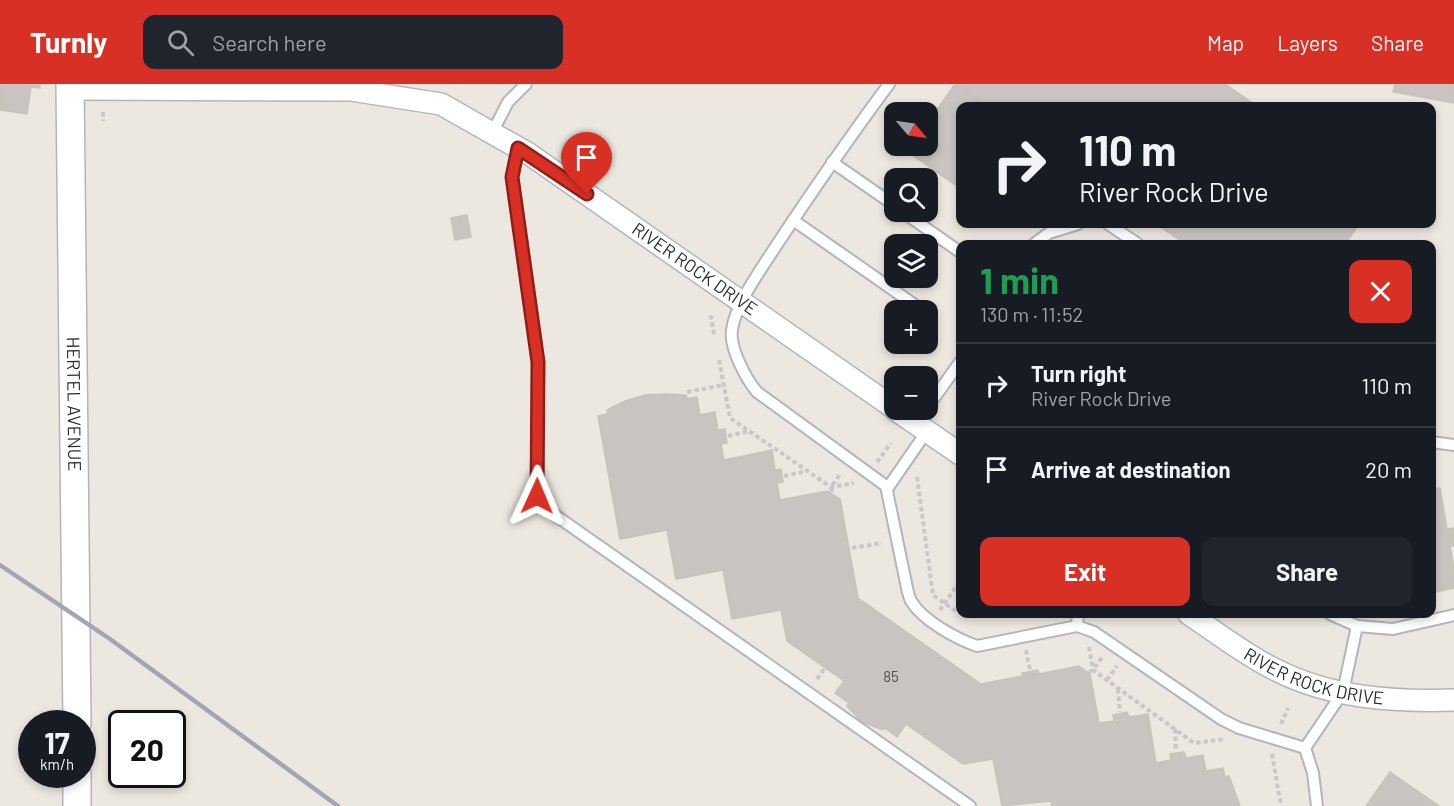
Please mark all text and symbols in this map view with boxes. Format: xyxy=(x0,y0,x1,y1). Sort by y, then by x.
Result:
search box xyxy=(143,15,563,69)
text: Turnly xyxy=(30,25,107,59)
icon: search xyxy=(164,26,197,59)
text: Search here xyxy=(212,29,327,55)
text: Map xyxy=(1207,30,1244,55)
text: Layers xyxy=(1277,30,1338,55)
text: Share xyxy=(1371,30,1424,55)
north arrow xyxy=(884,102,938,156)
map controls xyxy=(884,102,938,420)
text: 110 m xyxy=(1079,124,1176,174)
icon: right xyxy=(980,126,1058,204)
pin xyxy=(561,132,612,194)
icon: arrive xyxy=(570,141,603,174)
button: search xyxy=(884,168,938,222)
text: River Rock Drive xyxy=(1079,175,1269,207)
street label: RIVER ROCK DRIVE xyxy=(628,217,762,320)
button: layers xyxy=(884,234,938,288)
text: 1 min xyxy=(980,258,1059,301)
button: close xyxy=(1349,260,1412,323)
button: + xyxy=(884,300,938,354)
text: 130 m · 11:52 xyxy=(980,302,1083,326)
street label: HERTEL AVENUE xyxy=(63,337,86,471)
text: Turn right xyxy=(1031,360,1126,386)
button: − xyxy=(884,366,938,420)
icon: right xyxy=(980,369,1013,402)
text: 110 m xyxy=(1362,372,1412,398)
text: River Rock Drive xyxy=(1031,386,1172,410)
icon: arrive xyxy=(980,453,1013,486)
text: Arrive at destination xyxy=(1031,456,1230,482)
text: 20 m xyxy=(1365,456,1412,482)
position arrow xyxy=(505,464,569,528)
button: Exit xyxy=(980,537,1190,606)
button: Share xyxy=(1202,537,1412,606)
street label: RIVER ROCK DRIVE xyxy=(1240,642,1385,709)
house number: 85 xyxy=(883,667,899,685)
speed limit sign: 20 xyxy=(108,710,186,788)
text: 17 xyxy=(44,724,70,760)
text: km/h xyxy=(40,755,74,773)

